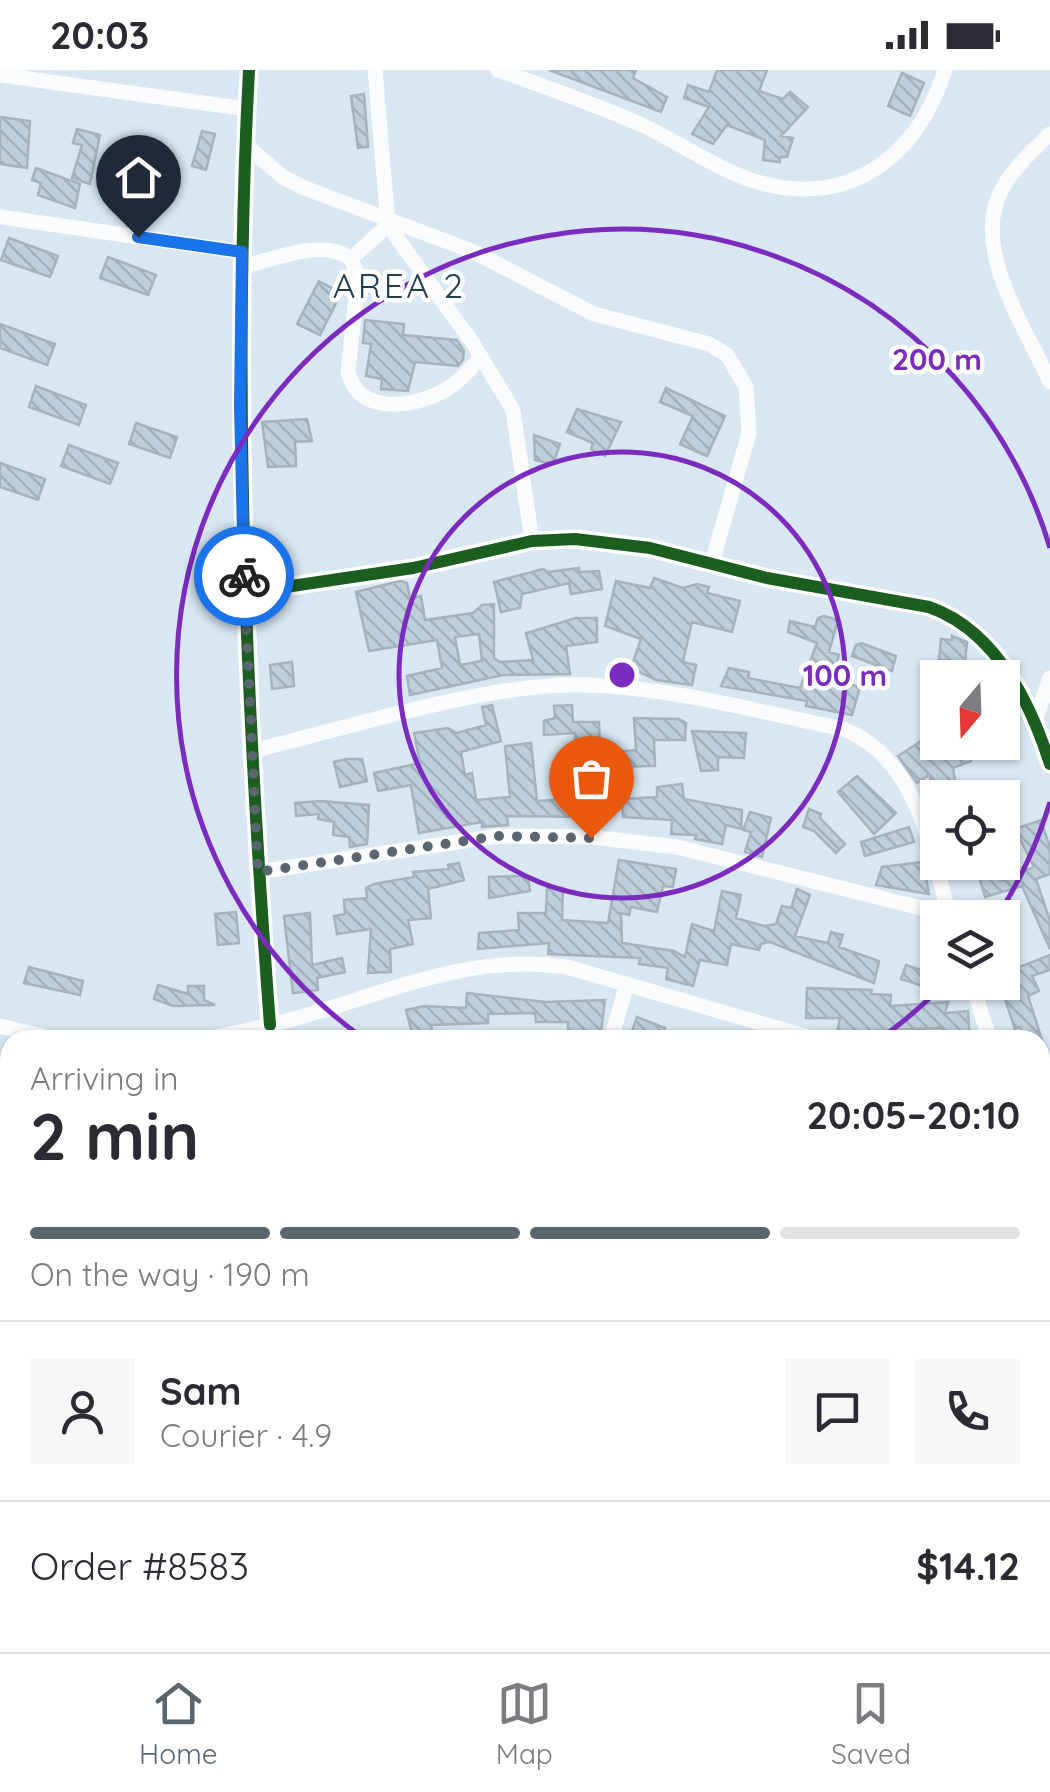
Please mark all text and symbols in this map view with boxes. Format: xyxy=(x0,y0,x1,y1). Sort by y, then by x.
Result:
text: 20:03 xyxy=(50,11,149,59)
pin xyxy=(96,135,181,238)
icon: home xyxy=(111,150,166,205)
district label: AREA 2 xyxy=(333,263,465,307)
text: 200 m xyxy=(892,340,982,378)
courier xyxy=(194,526,294,626)
icon: bike xyxy=(217,549,272,604)
text: 100 m xyxy=(803,656,887,694)
centre of rings xyxy=(604,657,640,693)
north arrow xyxy=(920,660,1020,760)
map controls xyxy=(920,660,1020,1000)
pin xyxy=(549,736,634,839)
icon: bag xyxy=(564,751,619,806)
button: locate xyxy=(920,780,1020,880)
button: layers xyxy=(920,900,1020,1000)
text: Arriving in xyxy=(30,1058,179,1098)
text: 20:05–20:10 xyxy=(806,1091,1020,1139)
text: 2 min xyxy=(30,1095,199,1176)
text: On the way · 190 m xyxy=(30,1254,310,1294)
button: person xyxy=(30,1359,135,1464)
button: chat xyxy=(785,1359,890,1464)
button: phone xyxy=(915,1359,1020,1464)
text: Sam xyxy=(160,1367,242,1415)
text: Courier · 4.9 xyxy=(160,1415,332,1455)
text: Order #8583 xyxy=(30,1542,249,1590)
text: $14.12 xyxy=(916,1542,1020,1590)
tab: Home xyxy=(139,1676,218,1771)
tab: Map xyxy=(496,1676,553,1771)
tab: Saved xyxy=(831,1676,911,1771)

